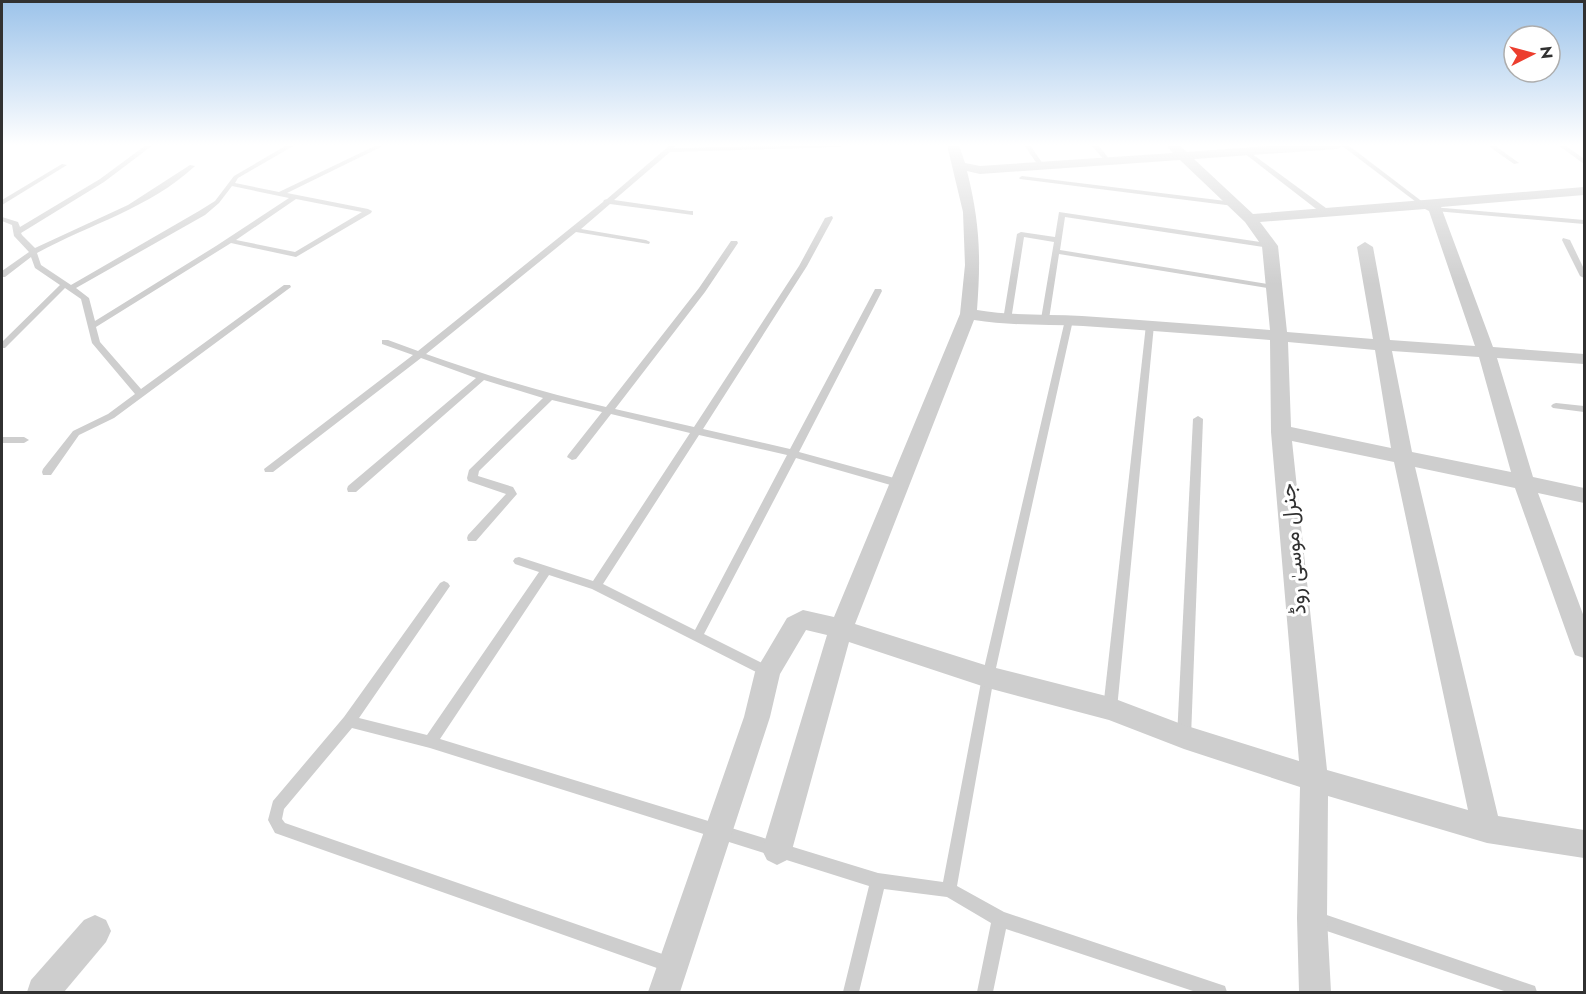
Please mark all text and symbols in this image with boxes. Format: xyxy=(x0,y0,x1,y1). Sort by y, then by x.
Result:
north arrow xyxy=(1502,24,1562,84)
text: N xyxy=(1534,45,1559,60)
street label: جنرل موسیٰ روڈ xyxy=(1272,482,1314,616)

